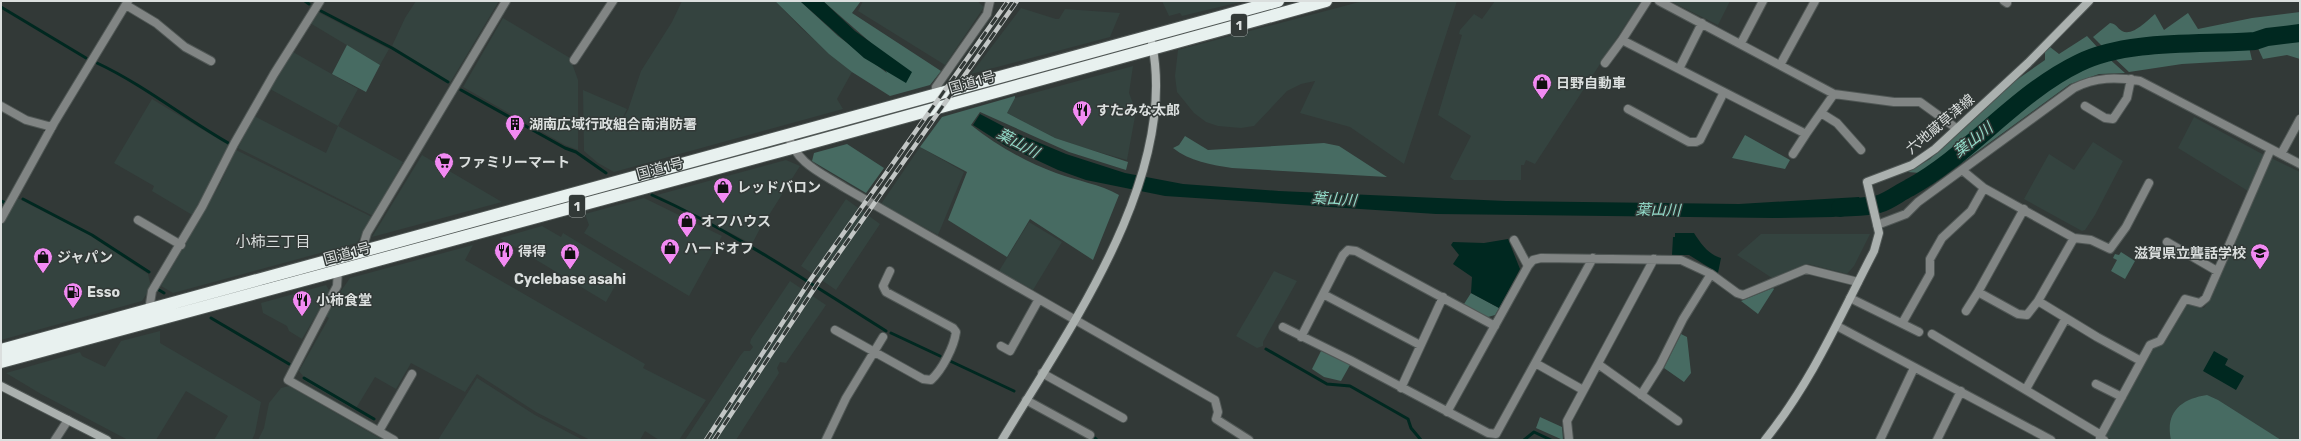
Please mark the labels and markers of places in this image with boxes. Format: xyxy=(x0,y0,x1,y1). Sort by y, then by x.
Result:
shop icon: 日野自動車 xyxy=(1531,72,1553,100)
place label: 日野自動車 xyxy=(1556,75,1626,92)
restaurant icon: すたみな太郎 xyxy=(1071,99,1093,127)
place label: すたみな太郎 xyxy=(1096,102,1180,119)
building icon: 湖南広域行政組合南消防署 xyxy=(504,113,526,141)
place label: 湖南広域行政組合南消防署 xyxy=(529,116,697,133)
supermarket icon: ファミリーマート xyxy=(433,151,455,179)
place label: ファミリーマート xyxy=(458,154,570,171)
shop icon: レッドバロン xyxy=(712,176,734,204)
place label: レッドバロン xyxy=(737,179,821,196)
shop icon: オフハウス xyxy=(676,210,698,238)
place label: オフハウス xyxy=(701,213,771,230)
shop icon: ハードオフ xyxy=(659,237,681,265)
restaurant icon: 得得 xyxy=(493,240,515,268)
place label: ハードオフ xyxy=(684,240,754,257)
shop icon: Cyclebase asahi xyxy=(559,242,581,270)
school or university icon: 滋賀県立聾話学校 xyxy=(2249,242,2271,270)
place label: 得得 xyxy=(518,243,546,260)
place label: 滋賀県立聾話学校 xyxy=(2134,245,2246,262)
shop icon: ジャパン xyxy=(32,246,54,274)
place label: ジャパン xyxy=(57,249,113,266)
place label: Cyclebase asahi xyxy=(514,271,626,288)
fuel station icon: Esso xyxy=(62,281,84,309)
place label: Esso xyxy=(87,284,120,301)
restaurant icon: 小柿食堂 xyxy=(291,289,313,317)
place label: 小柿食堂 xyxy=(316,292,372,309)

